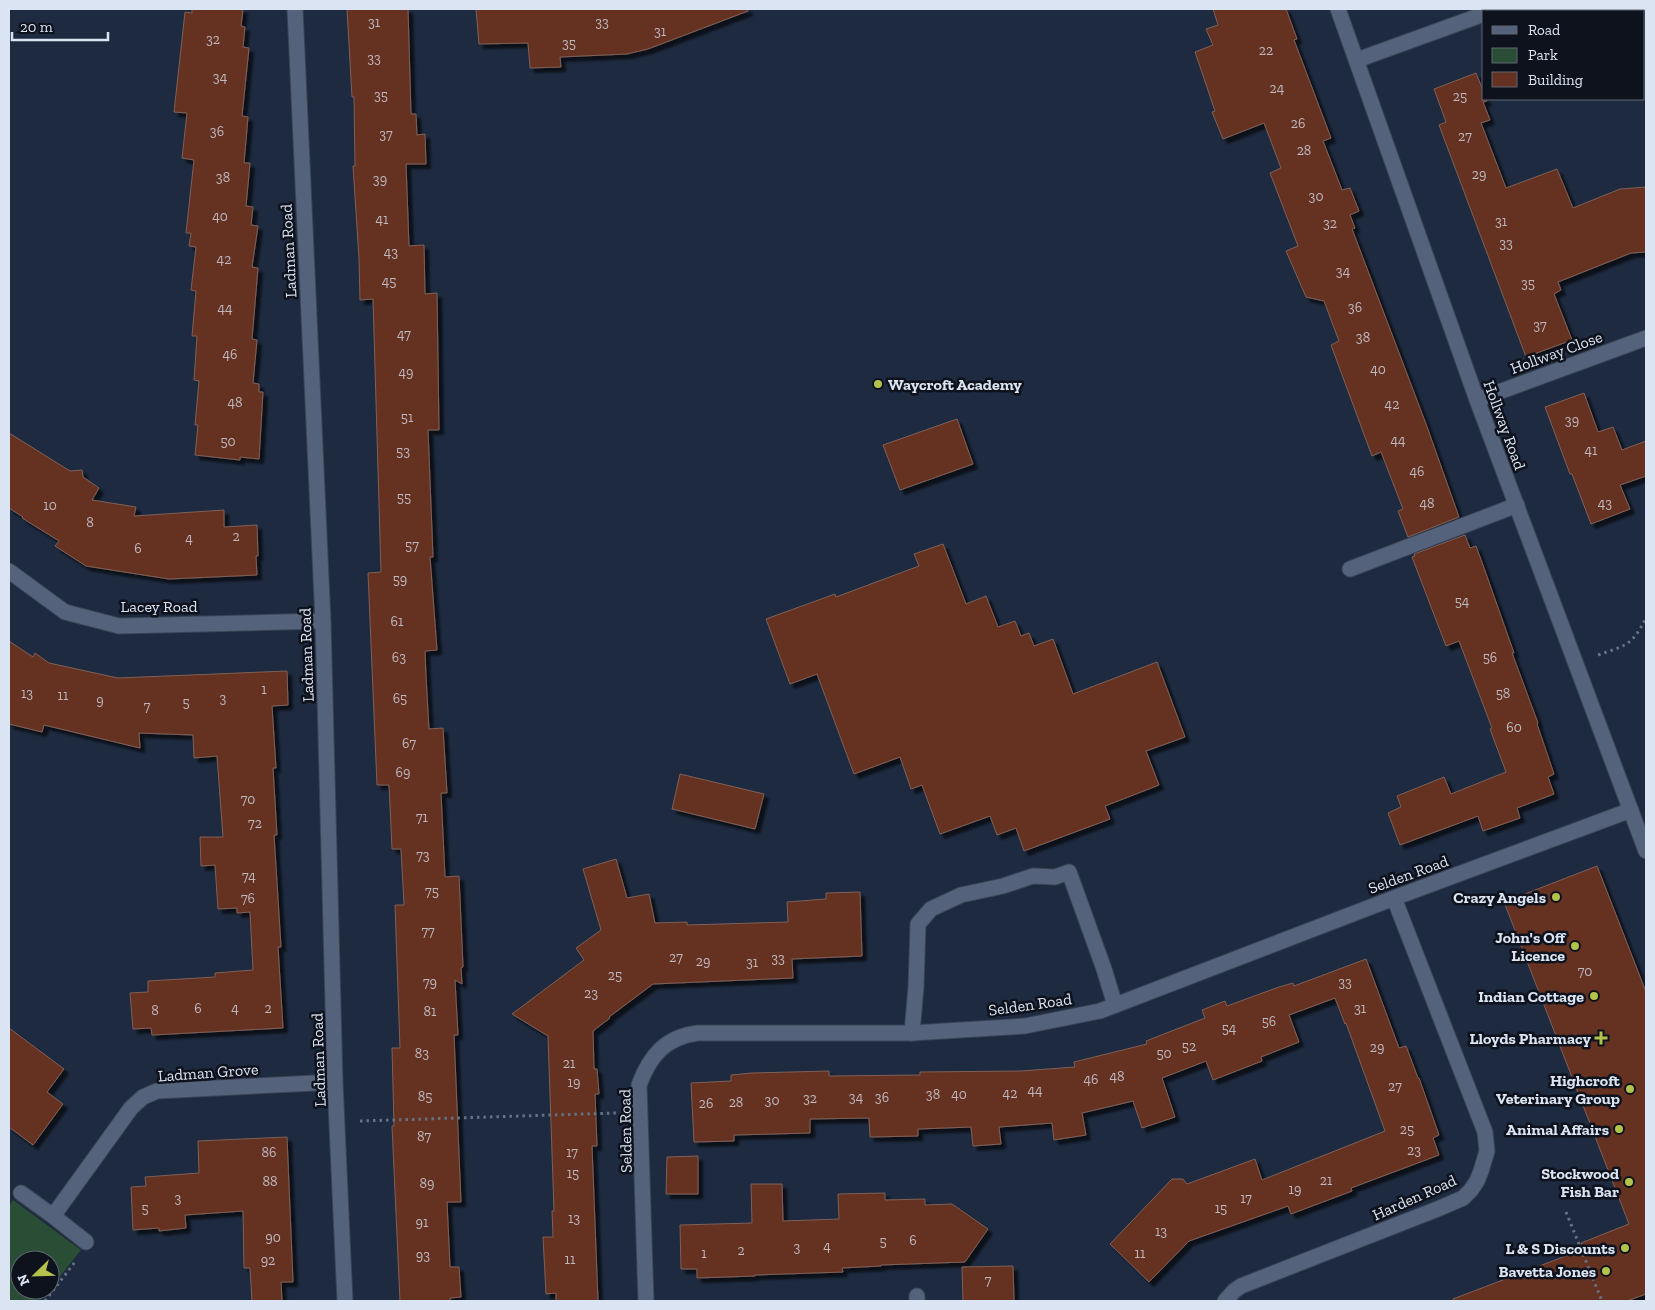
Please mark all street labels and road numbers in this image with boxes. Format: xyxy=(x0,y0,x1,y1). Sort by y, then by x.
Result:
street label: Ladman Road xyxy=(277,203,300,298)
street label: Hollway Close xyxy=(1508,327,1605,378)
street label: Hollway Road xyxy=(1480,378,1530,473)
street label: Lacey Road xyxy=(121,597,198,616)
street label: Ladman Road xyxy=(295,607,318,702)
street label: Selden Road xyxy=(1366,851,1451,898)
street label: Selden Road xyxy=(987,989,1073,1020)
street label: Ladman Road xyxy=(307,1012,330,1107)
street label: Ladman Grove xyxy=(157,1060,259,1085)
street label: Selden Road xyxy=(615,1089,636,1173)
street label: Harden Road xyxy=(1369,1170,1459,1224)

